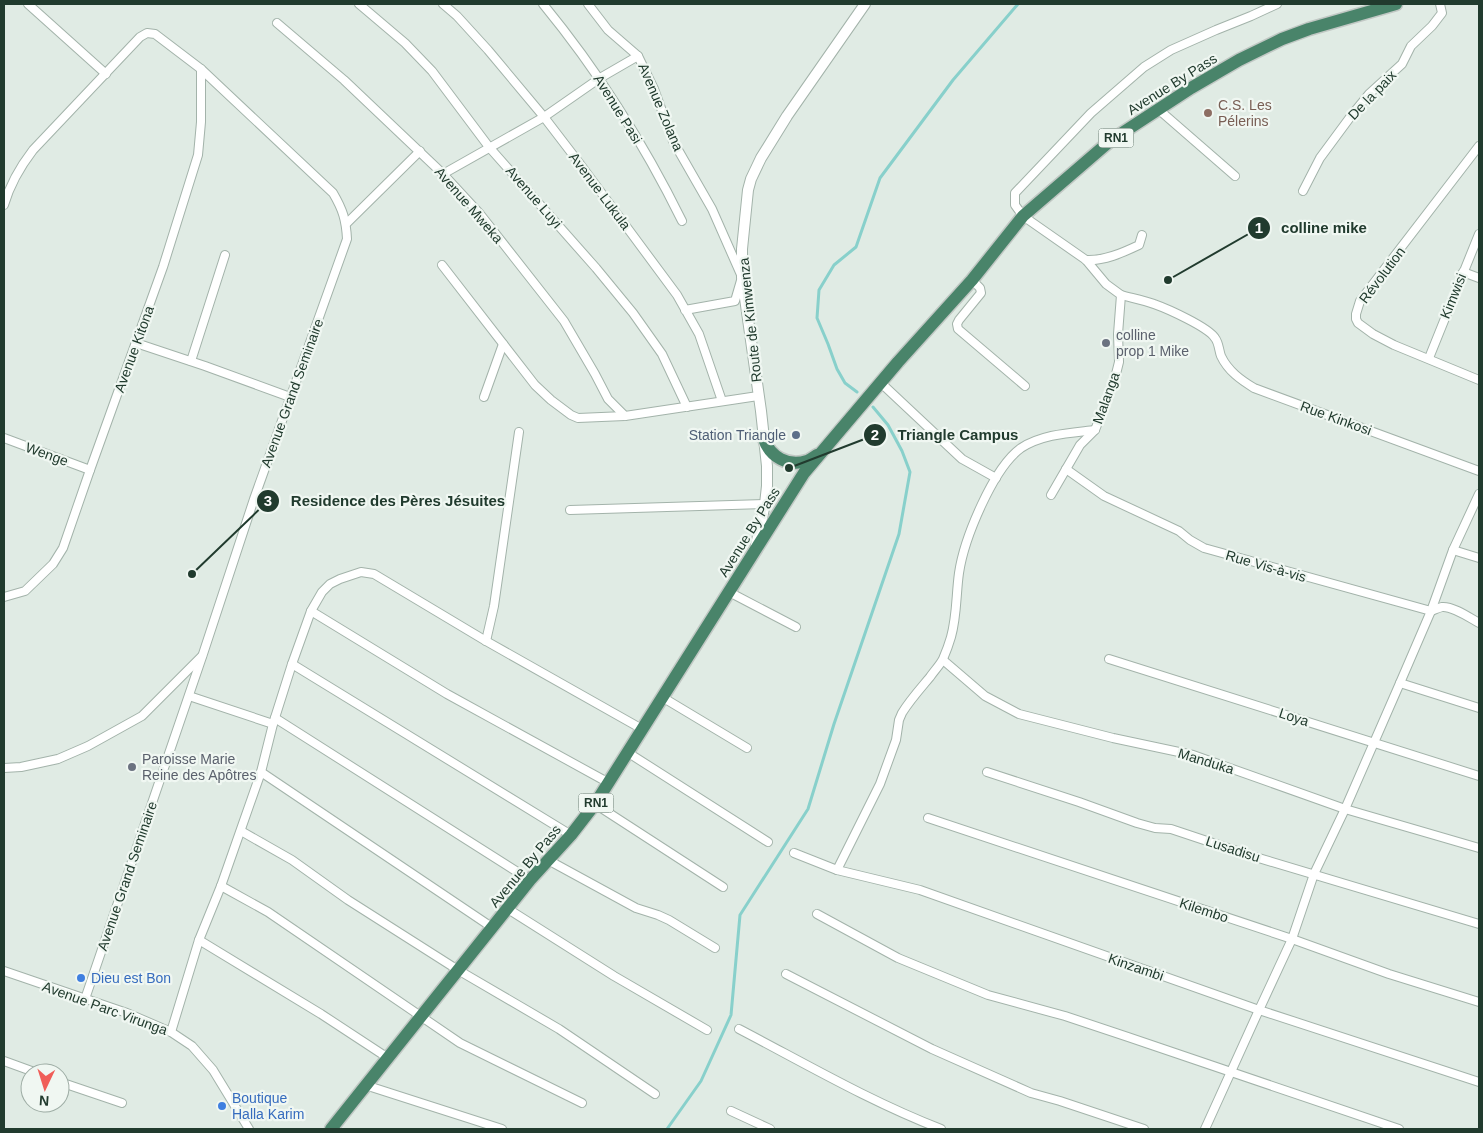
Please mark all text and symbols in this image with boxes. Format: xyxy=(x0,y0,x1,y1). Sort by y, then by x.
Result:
street label: Avenue By Pass xyxy=(1124,50,1220,118)
street label: Avenue Zolana xyxy=(635,61,687,154)
street label: De la paix xyxy=(1345,67,1399,123)
street label: Avenue Pasi xyxy=(590,72,646,146)
place label: C.S. Les Pélerins xyxy=(1218,97,1272,129)
marker: C.S. Les Pélerins xyxy=(1202,107,1214,119)
road number: RN1 xyxy=(1098,128,1134,148)
street label: Avenue Lukula xyxy=(566,149,634,233)
street label: Avenue Luyi xyxy=(503,163,565,231)
street label: Avenue Mweka xyxy=(432,164,506,246)
callout: colline mike xyxy=(1246,213,1377,243)
text: 1 xyxy=(1255,219,1263,236)
text: colline mike xyxy=(1281,219,1367,236)
street label: Révolution xyxy=(1356,244,1408,306)
street label: Route de Kimwenza xyxy=(735,257,765,383)
street label: Kimwisi xyxy=(1437,271,1469,321)
street label: Avenue Kitona xyxy=(111,303,157,394)
street label: Avenue Grand Seminaire xyxy=(258,316,326,469)
place label: colline prop 1 Mike xyxy=(1116,327,1189,359)
marker: colline prop 1 Mike xyxy=(1100,337,1112,349)
street label: Malanga xyxy=(1089,370,1123,426)
street label: Rue Kinkosi xyxy=(1298,398,1374,438)
callout: Triangle Campus xyxy=(863,420,1029,450)
text: 2 xyxy=(871,426,879,443)
text: Triangle Campus xyxy=(898,426,1018,443)
place label: Station Triangle xyxy=(689,427,786,443)
marker: Station Triangle xyxy=(790,429,802,441)
street label: Wenge xyxy=(24,439,71,469)
street label: Avenue By Pass xyxy=(715,484,783,580)
callout: Residence des Pères Jésuites xyxy=(256,486,515,516)
text: 3 xyxy=(264,492,272,509)
text: Residence des Pères Jésuites xyxy=(291,492,505,509)
street label: Rue Vis-à-vis xyxy=(1224,547,1308,585)
street label: Loya xyxy=(1277,705,1311,729)
street label: Manduka xyxy=(1176,745,1236,777)
place label: Paroisse Marie Reine des Apôtres xyxy=(142,751,256,783)
marker: Paroisse Marie Reine des Apôtres xyxy=(126,761,138,773)
road number: RN1 xyxy=(578,794,614,812)
street label: Avenue Grand Seminaire xyxy=(94,799,160,953)
street label: Avenue By Pass xyxy=(486,822,564,910)
street label: Lusadisu xyxy=(1204,833,1262,865)
street label: Kilembo xyxy=(1177,895,1231,925)
street label: Kinzambi xyxy=(1106,950,1166,984)
place label: Dieu est Bon xyxy=(91,970,171,986)
marker: Dieu est Bon xyxy=(75,972,87,984)
street label: Avenue Parc Virunga xyxy=(40,978,170,1038)
north arrow xyxy=(20,1063,70,1113)
place label: Boutique Halla Karim xyxy=(232,1090,304,1122)
text: N xyxy=(38,1093,50,1109)
marker: Boutique Halla Karim xyxy=(216,1100,228,1112)

